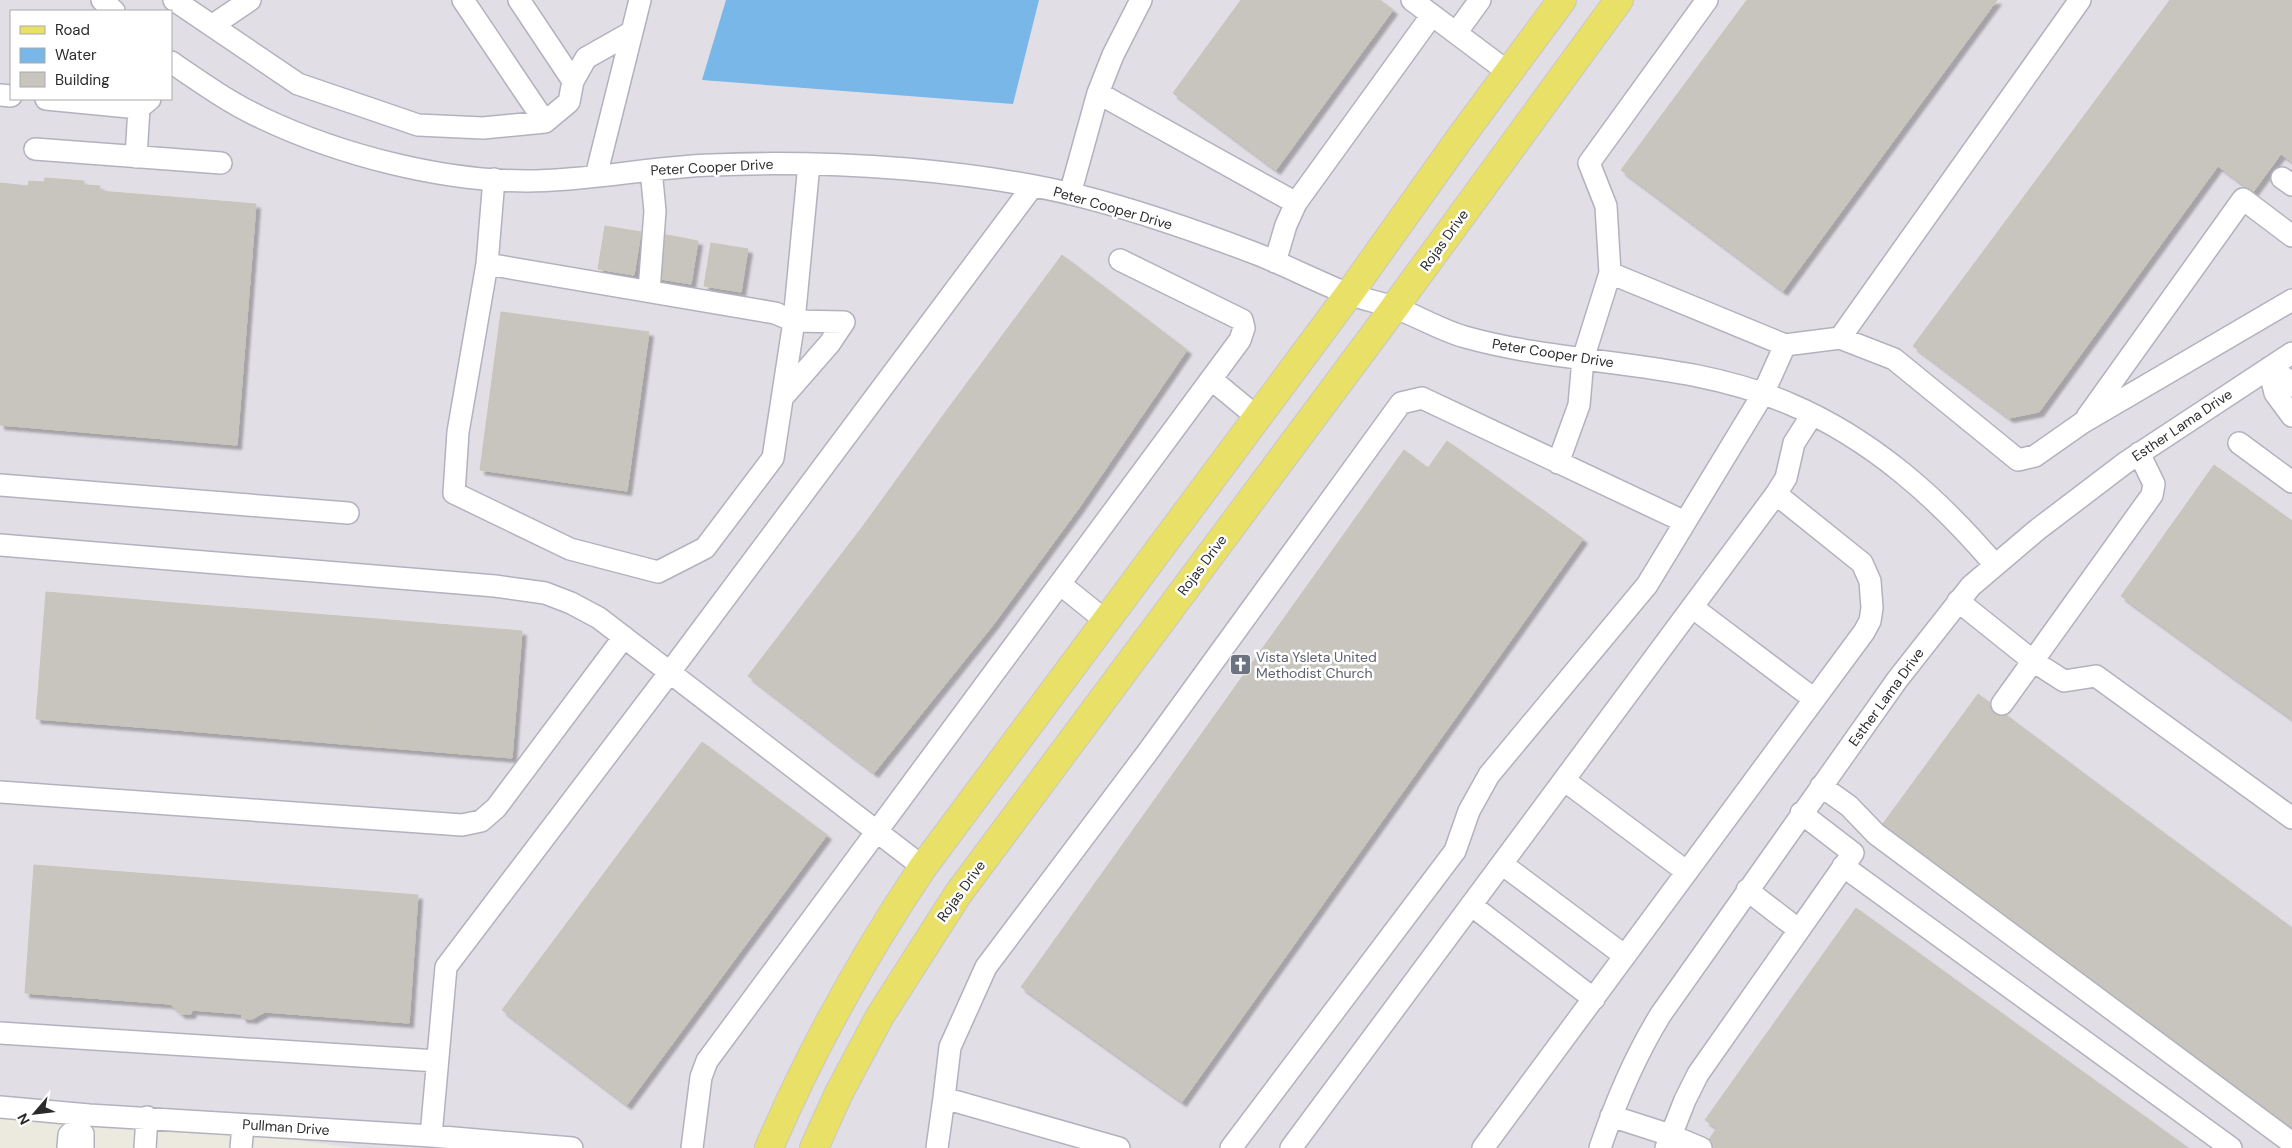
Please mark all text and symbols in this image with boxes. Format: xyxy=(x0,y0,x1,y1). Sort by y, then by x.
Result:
legend xyxy=(10,10,172,100)
text: Road xyxy=(55,20,90,40)
text: Water xyxy=(55,45,97,65)
text: Building xyxy=(55,70,110,90)
street label: Peter Cooper Drive xyxy=(650,155,774,179)
street label: Peter Cooper Drive xyxy=(1051,182,1175,234)
street label: Rojas Drive xyxy=(1416,206,1472,274)
street label: Peter Cooper Drive xyxy=(1491,334,1615,372)
street label: Esther Lama Drive xyxy=(2128,385,2236,465)
street label: Rojas Drive xyxy=(1173,531,1231,599)
street label: Esther Lama Drive xyxy=(1844,644,1928,750)
place label: Vista Ysleta United Methodist Church xyxy=(1256,648,1377,682)
church icon: Vista Ysleta United Methodist Church xyxy=(1228,653,1252,677)
street label: Rojas Drive xyxy=(933,857,989,925)
north arrow xyxy=(10,1088,60,1138)
text: N xyxy=(13,1110,34,1128)
street label: Pullman Drive xyxy=(242,1115,330,1139)

